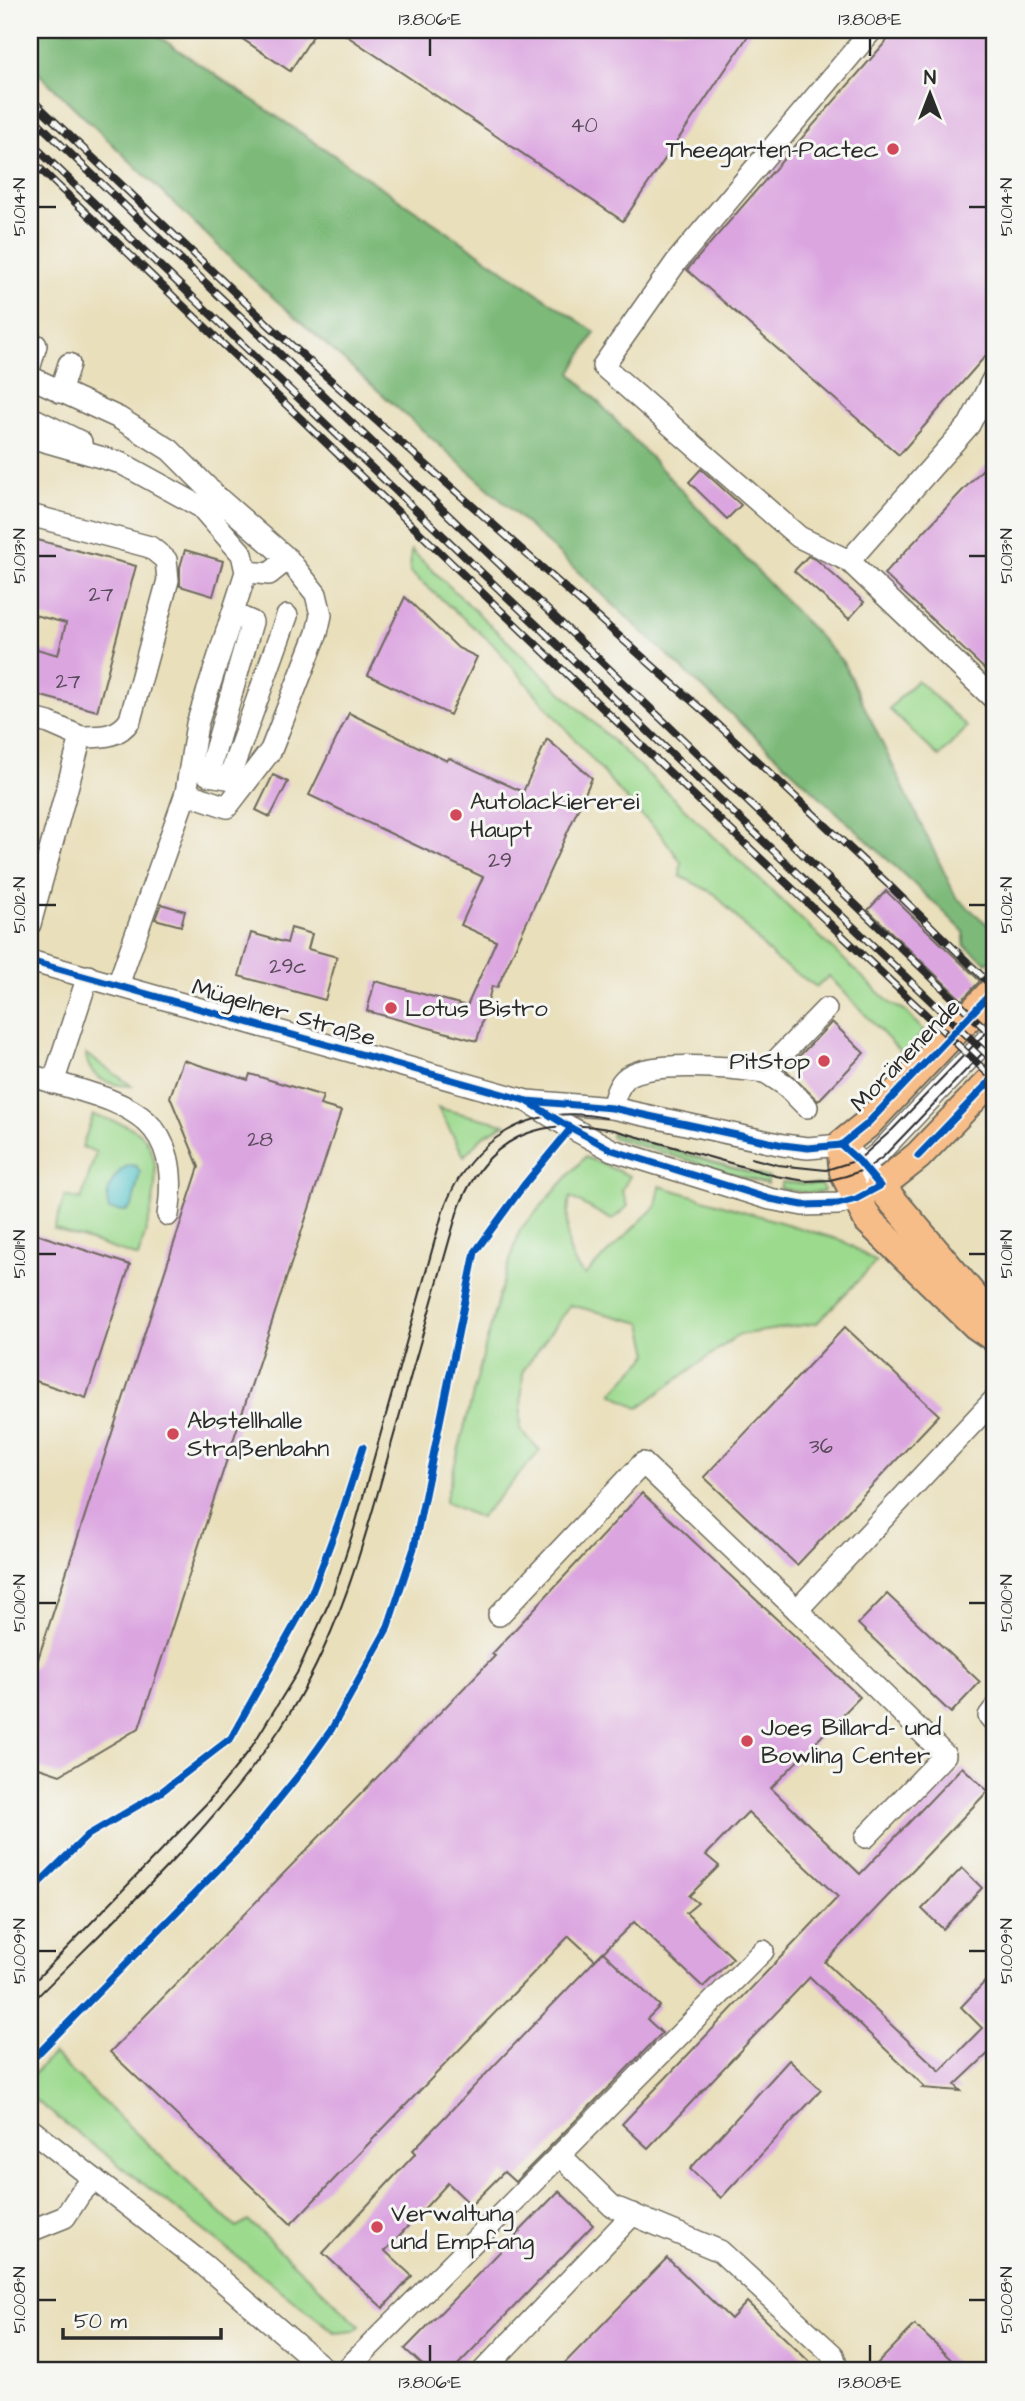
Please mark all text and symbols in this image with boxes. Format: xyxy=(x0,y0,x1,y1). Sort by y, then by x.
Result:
text: 13.806°E xyxy=(399,7,462,32)
text: 13.808°E xyxy=(838,7,902,32)
north arrow xyxy=(895,60,965,130)
text: N xyxy=(924,65,936,92)
house number: 40 xyxy=(570,111,598,140)
place label: Theegarten-Pactec xyxy=(666,133,879,168)
marker: Theegarten-Pactec xyxy=(885,141,901,157)
text: 51.014°N xyxy=(7,178,32,236)
text: 51.014°N xyxy=(994,178,1019,236)
text: 51.013°N xyxy=(7,528,32,584)
text: 51.013°N xyxy=(994,528,1019,584)
house number: 27 xyxy=(89,580,114,609)
house number: 27 xyxy=(56,667,81,696)
place label: Autolackiererei Haupt xyxy=(470,785,640,847)
marker: Autolackiererei Haupt xyxy=(448,807,464,823)
house number: 29 xyxy=(488,846,512,875)
text: 51.012°N xyxy=(7,877,32,933)
text: 51.012°N xyxy=(994,877,1019,933)
house number: 29c xyxy=(269,952,307,981)
street label: Mügelner Straße xyxy=(188,970,380,1056)
street label: Moränenende xyxy=(843,991,969,1120)
place label: Lotus Bistro xyxy=(405,992,548,1026)
marker: Lotus Bistro xyxy=(383,1000,399,1016)
place label: PitStop xyxy=(729,1045,810,1079)
marker: PitStop xyxy=(816,1053,832,1069)
house number: 28 xyxy=(247,1125,273,1154)
text: 51.011°N xyxy=(7,1230,32,1278)
text: 51.011°N xyxy=(994,1230,1019,1278)
place label: Abstellhalle Straßenbahn xyxy=(187,1404,329,1466)
marker: Abstellhalle Straßenbahn xyxy=(165,1426,181,1442)
house number: 36 xyxy=(809,1432,833,1461)
text: 51.010°N xyxy=(7,1574,32,1632)
text: 51.010°N xyxy=(994,1574,1019,1632)
place label: Joes Billard- und Bowling Center xyxy=(761,1711,941,1774)
marker: Joes Billard- und Bowling Center xyxy=(739,1733,755,1749)
text: 51.009°N xyxy=(7,1918,32,1984)
text: 51.009°N xyxy=(994,1918,1019,1984)
place label: Verwaltung und Empfang xyxy=(391,2197,534,2260)
marker: Verwaltung und Empfang xyxy=(369,2219,385,2235)
text: 51.008°N xyxy=(7,2266,32,2334)
text: 51.008°N xyxy=(994,2266,1019,2334)
scale bar xyxy=(63,2296,220,2340)
text: 50 m xyxy=(74,2307,128,2336)
text: 13.806°E xyxy=(399,2370,462,2395)
text: 13.808°E xyxy=(838,2370,902,2395)

